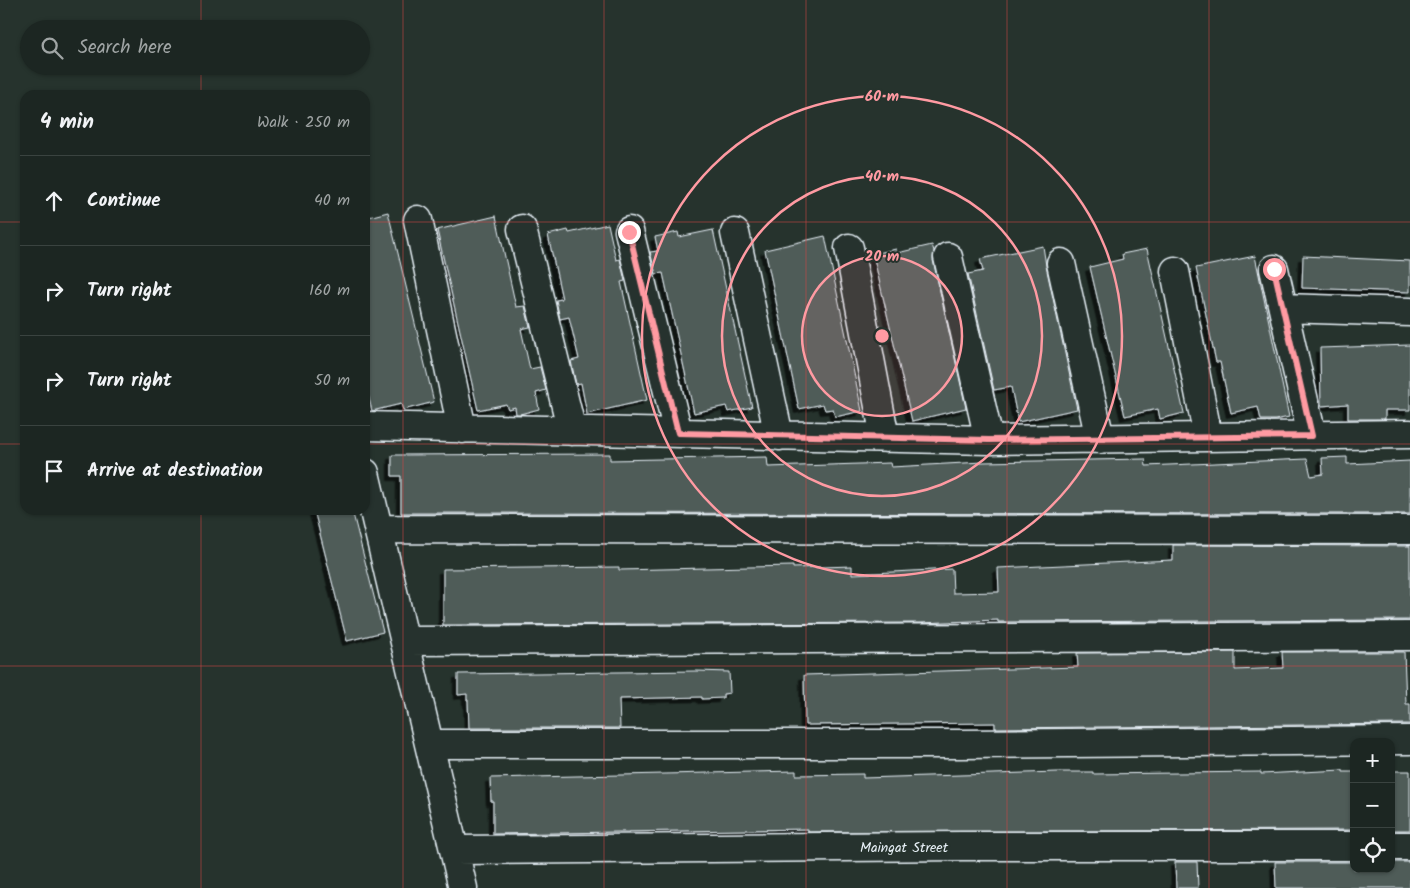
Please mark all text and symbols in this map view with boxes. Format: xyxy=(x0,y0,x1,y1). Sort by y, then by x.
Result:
search box xyxy=(20,20,370,75)
text: Search here xyxy=(78,33,172,63)
icon: search xyxy=(38,34,66,62)
text: 60 m xyxy=(865,85,899,109)
text: 4 min xyxy=(40,106,94,139)
text: Walk · 250 m xyxy=(257,110,350,135)
text: 40 m xyxy=(865,165,899,189)
text: Continue xyxy=(87,186,160,216)
icon: ahead xyxy=(40,187,68,215)
text: 40 m xyxy=(314,188,350,213)
route end xyxy=(618,221,641,244)
text: 20 m xyxy=(865,245,899,269)
route start xyxy=(1263,258,1286,281)
text: Turn right xyxy=(87,276,172,306)
icon: right xyxy=(40,277,68,305)
text: 160 m xyxy=(309,278,350,303)
centre of rings xyxy=(873,327,891,345)
text: Turn right xyxy=(87,366,172,396)
icon: right xyxy=(40,367,68,395)
text: 50 m xyxy=(314,368,350,393)
text: Arrive at destination xyxy=(87,456,263,486)
icon: arrive xyxy=(40,457,68,485)
map controls xyxy=(1350,738,1395,873)
button: + xyxy=(1350,738,1395,783)
button: − xyxy=(1350,783,1395,828)
button: locate xyxy=(1350,828,1395,873)
street label: Maingat Street xyxy=(860,837,949,859)

